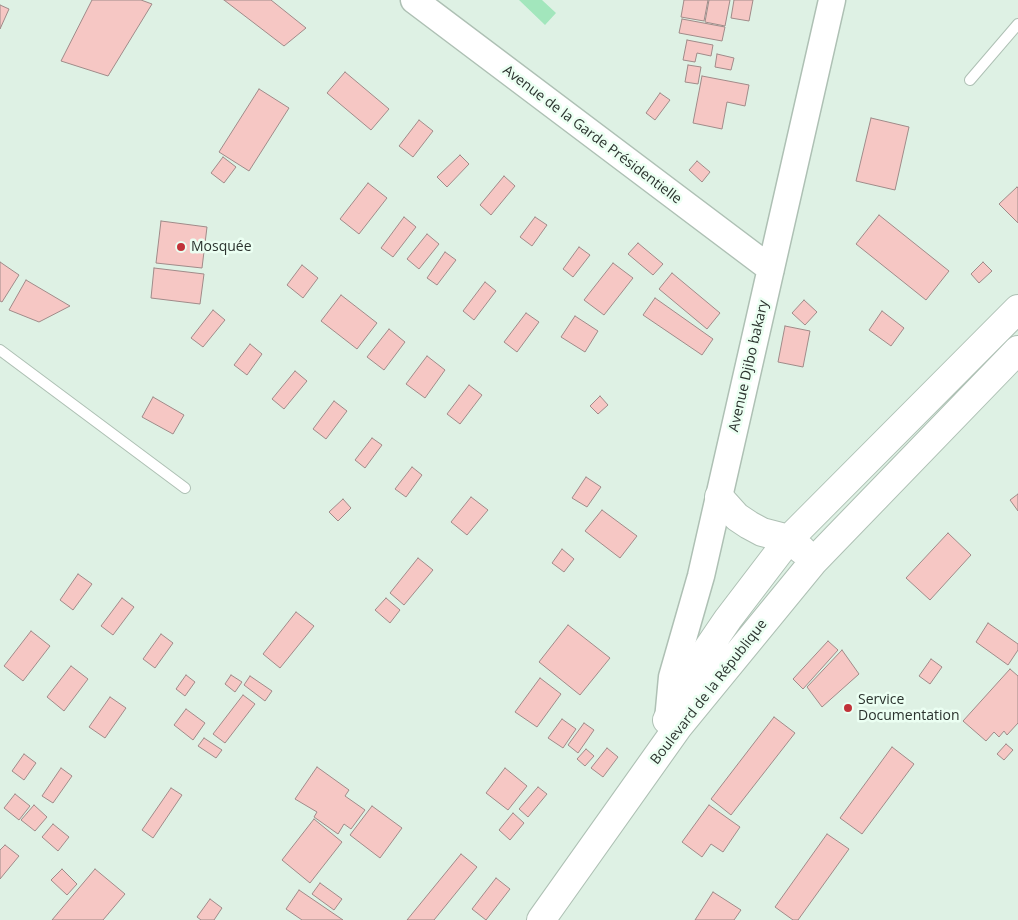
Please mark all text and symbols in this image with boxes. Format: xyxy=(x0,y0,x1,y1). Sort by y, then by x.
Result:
street label: Avenue de la Garde Présidentielle xyxy=(499,62,685,208)
place label: Mosquée xyxy=(191,239,252,255)
marker: Mosquée xyxy=(175,241,187,253)
street label: Avenue Djibo bakary xyxy=(726,299,772,433)
street label: Boulevard de la République xyxy=(647,616,771,768)
place label: Service Documentation xyxy=(858,692,960,724)
marker: Service Documentation xyxy=(842,702,854,714)

